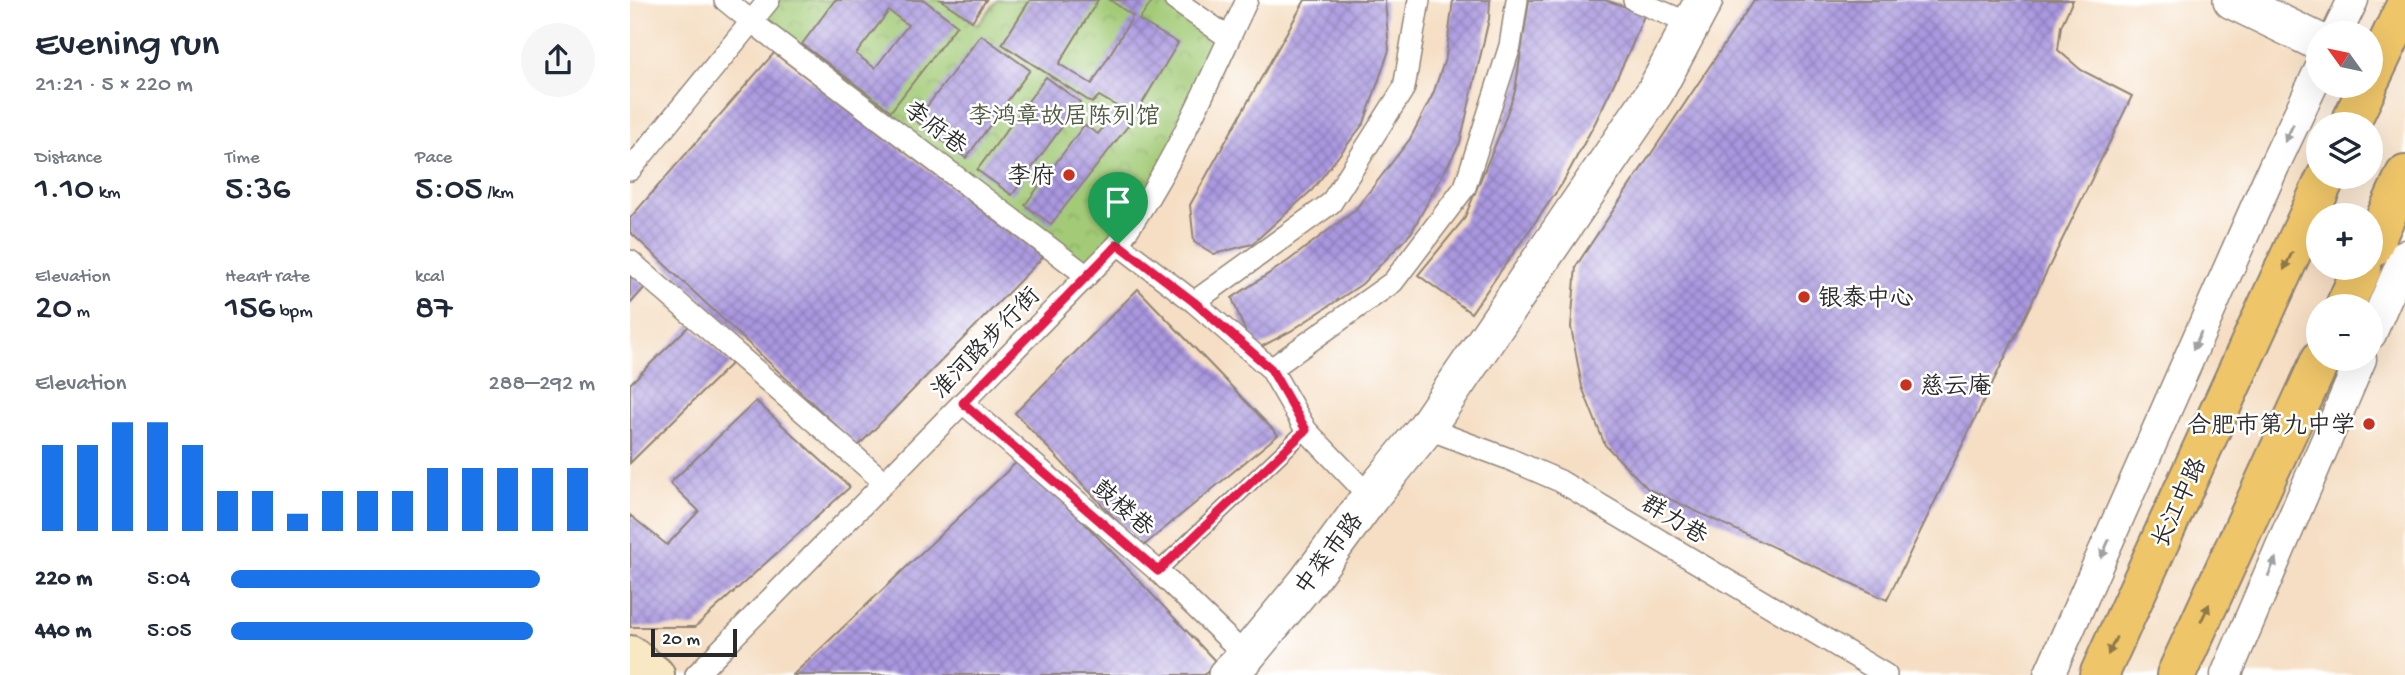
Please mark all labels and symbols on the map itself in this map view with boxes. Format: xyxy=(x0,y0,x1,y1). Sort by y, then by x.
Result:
north arrow xyxy=(2306,21,2384,98)
street label: 李府巷 xyxy=(896,96,972,163)
park label: 李鸿章故居陈列馆 xyxy=(968,103,1160,133)
one-way arrow xyxy=(2284,123,2295,143)
place label: 李府 xyxy=(1007,163,1055,193)
marker: 李府 xyxy=(1061,167,1077,183)
pin xyxy=(1088,172,1148,244)
one-way arrow xyxy=(2282,251,2294,271)
street label: 淮河路步行街 xyxy=(926,281,1048,406)
place label: 银泰中心 xyxy=(1818,285,1914,315)
marker: 银泰中心 xyxy=(1796,289,1812,305)
one-way arrow xyxy=(2191,330,2202,351)
place label: 慈云庵 xyxy=(1920,372,1992,403)
marker: 慈云庵 xyxy=(1898,377,1914,393)
place label: 合肥市第九中学 xyxy=(2187,412,2355,442)
marker: 合肥市第九中学 xyxy=(2361,416,2377,432)
street label: 长江中路 xyxy=(2146,453,2215,553)
street label: 鼓楼巷 xyxy=(1085,474,1159,544)
street label: 群力巷 xyxy=(1635,490,1712,553)
street label: 中菜市路 xyxy=(1289,507,1371,602)
one-way arrow xyxy=(2099,539,2111,559)
one-way arrow xyxy=(2266,557,2278,577)
one-way arrow xyxy=(2199,603,2211,623)
scale bar xyxy=(651,626,737,658)
one-way arrow xyxy=(2106,636,2118,656)

